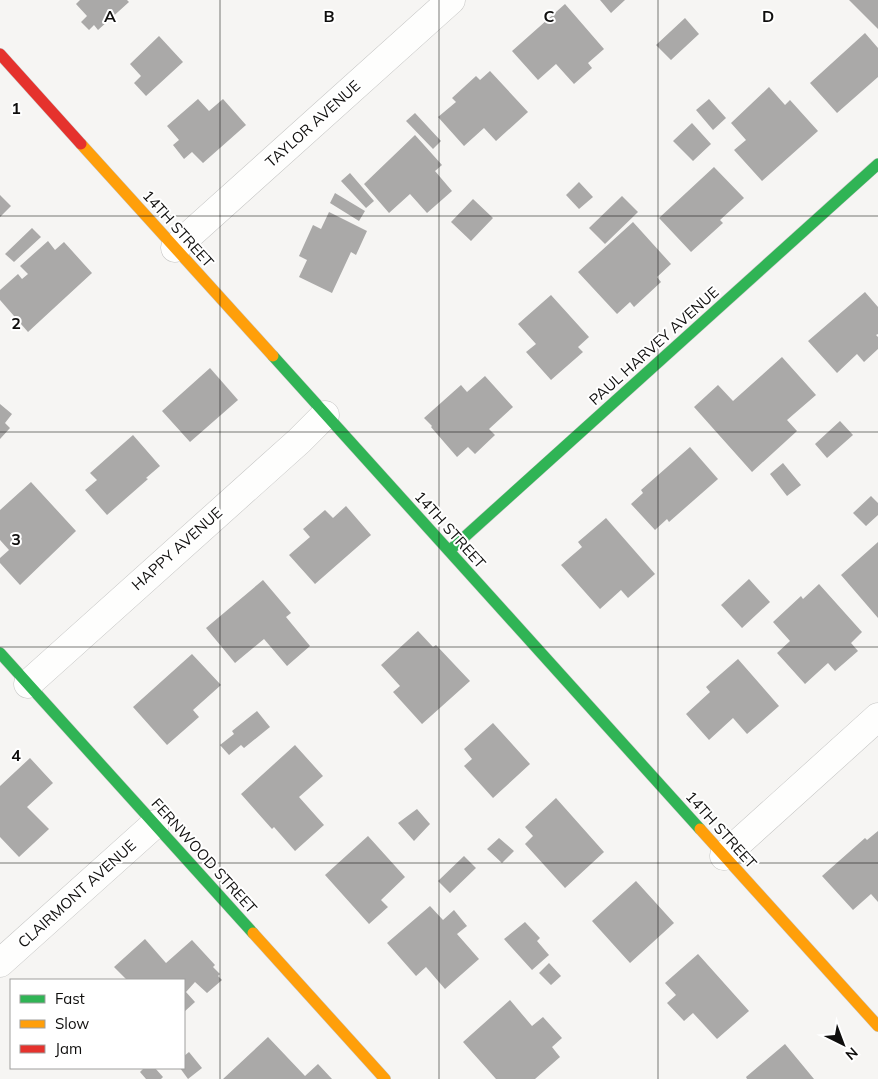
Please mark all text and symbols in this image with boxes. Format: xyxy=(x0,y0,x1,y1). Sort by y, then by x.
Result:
text: A xyxy=(104,6,116,26)
text: B xyxy=(323,6,335,26)
text: C xyxy=(544,6,555,26)
text: D xyxy=(762,6,774,26)
street label: TAYLOR AVENUE xyxy=(261,76,364,171)
text: 1 xyxy=(11,98,21,118)
street label: 14TH STREET xyxy=(139,186,218,271)
street label: PAUL HARVEY AVENUE xyxy=(585,282,723,409)
text: 2 xyxy=(11,313,21,333)
street label: 14TH STREET xyxy=(411,487,490,572)
street label: HAPPY AVENUE xyxy=(127,503,226,594)
text: 3 xyxy=(11,529,21,549)
text: 4 xyxy=(11,745,21,765)
street label: 14TH STREET xyxy=(682,787,761,872)
street label: FERNWOOD STREET xyxy=(148,794,261,917)
street label: CLAIRMONT AVENUE xyxy=(14,835,140,952)
legend xyxy=(10,979,185,1069)
text: Fast xyxy=(55,989,85,1008)
text: Slow xyxy=(55,1014,89,1033)
north arrow xyxy=(818,1019,868,1069)
text: Jam xyxy=(55,1039,82,1058)
text: N xyxy=(842,1043,862,1064)

